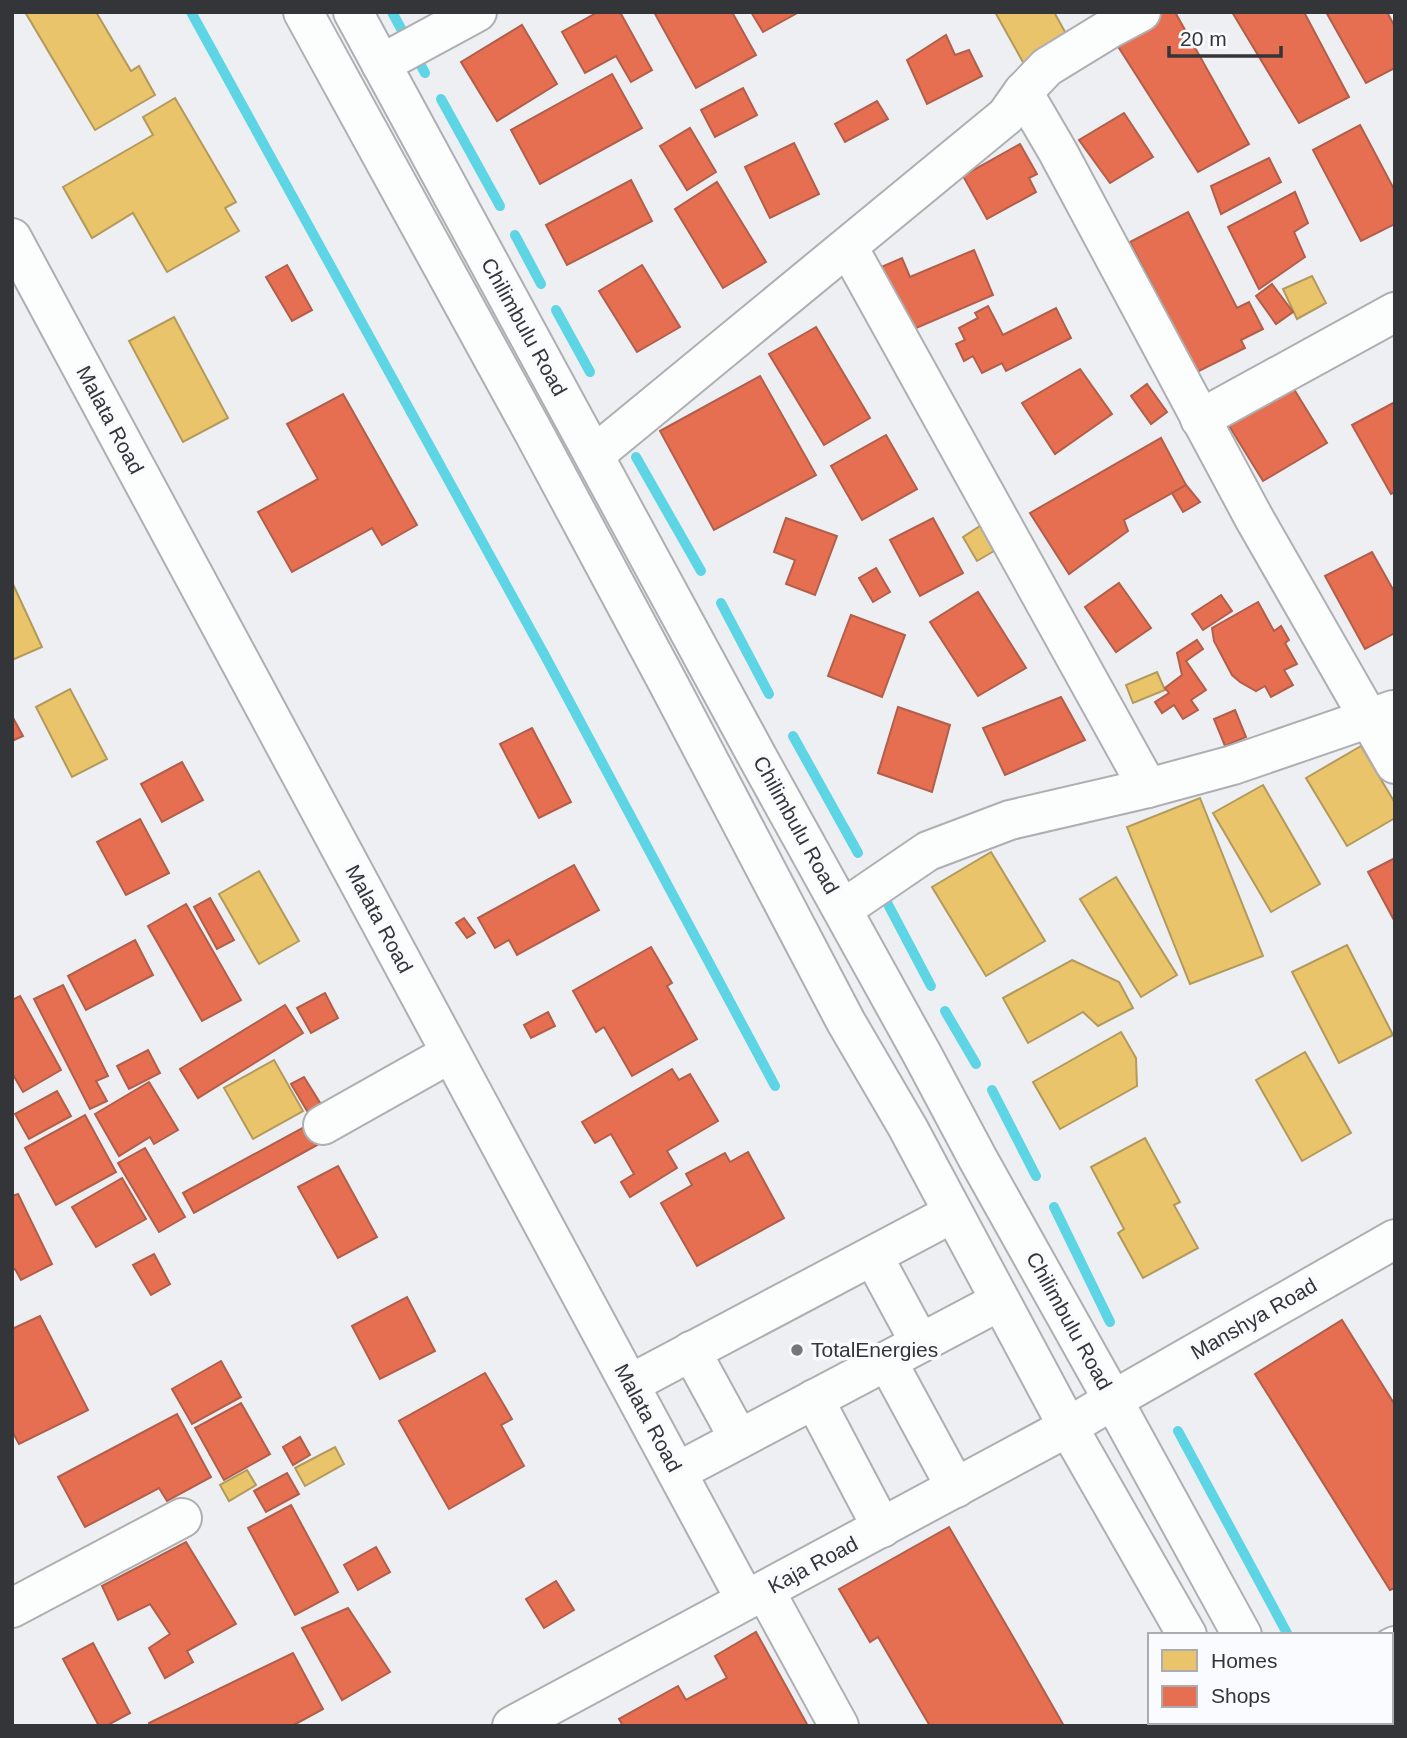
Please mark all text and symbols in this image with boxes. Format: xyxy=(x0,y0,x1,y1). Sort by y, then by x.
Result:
scale bar xyxy=(1169,14,1281,58)
text: 20 m xyxy=(1180,27,1227,50)
street label: Chilimbulu Road xyxy=(477,254,572,400)
street label: Malata Road xyxy=(72,362,149,478)
street label: Chilimbulu Road xyxy=(749,752,844,898)
street label: Malata Road xyxy=(341,861,418,977)
street label: Chilimbulu Road xyxy=(1022,1248,1117,1394)
street label: Manshya Road xyxy=(1187,1273,1321,1364)
place label: TotalEnergies xyxy=(811,1338,938,1361)
marker: TotalEnergies xyxy=(789,1342,805,1358)
street label: Malata Road xyxy=(610,1360,687,1476)
street label: Kaja Road xyxy=(764,1531,861,1598)
legend xyxy=(1148,1633,1393,1724)
text: Homes xyxy=(1211,1649,1278,1672)
text: Shops xyxy=(1211,1684,1271,1707)

